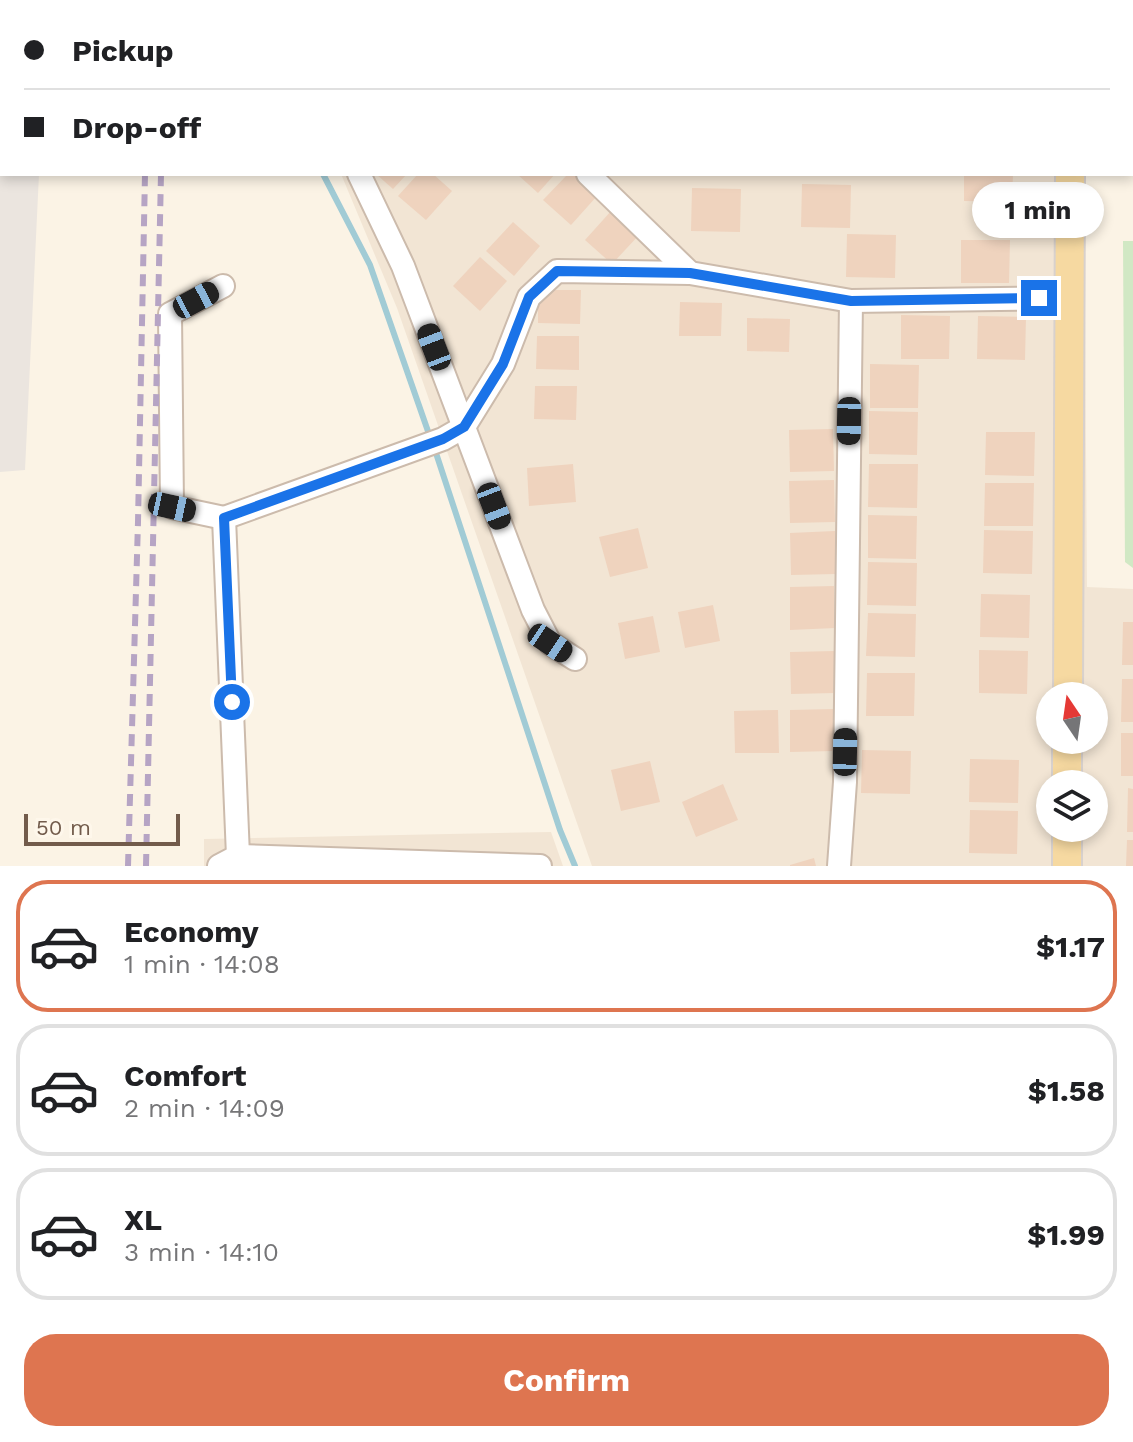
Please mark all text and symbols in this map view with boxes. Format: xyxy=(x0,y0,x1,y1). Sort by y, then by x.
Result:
text: Pickup xyxy=(72,33,174,68)
text: Drop-off xyxy=(72,110,201,145)
callout: 1 min xyxy=(973,182,1105,238)
text: 1 min xyxy=(1005,195,1071,225)
car xyxy=(169,278,223,322)
route end xyxy=(1021,280,1057,316)
car xyxy=(414,320,454,374)
car xyxy=(837,397,861,445)
car xyxy=(474,479,514,533)
car xyxy=(146,490,198,524)
car xyxy=(523,620,577,666)
north arrow xyxy=(1036,682,1108,754)
map controls xyxy=(1036,682,1108,842)
route start xyxy=(214,684,250,720)
car xyxy=(833,728,857,776)
button: layers xyxy=(1036,770,1108,842)
scale bar xyxy=(24,810,180,846)
text: 50 m xyxy=(36,815,91,840)
icon: car xyxy=(28,910,100,982)
text: Economy xyxy=(124,914,259,949)
text: $1.17 xyxy=(1036,929,1105,964)
text: 1 min · 14:08 xyxy=(124,949,280,979)
icon: car xyxy=(28,1054,100,1126)
text: Comfort xyxy=(124,1058,246,1093)
text: $1.58 xyxy=(1028,1073,1105,1108)
text: 2 min · 14:09 xyxy=(124,1093,285,1123)
icon: car xyxy=(28,1198,100,1270)
text: XL xyxy=(124,1202,162,1237)
text: $1.99 xyxy=(1027,1217,1105,1252)
text: 3 min · 14:10 xyxy=(124,1237,279,1267)
button: Confirm xyxy=(24,1334,1109,1426)

